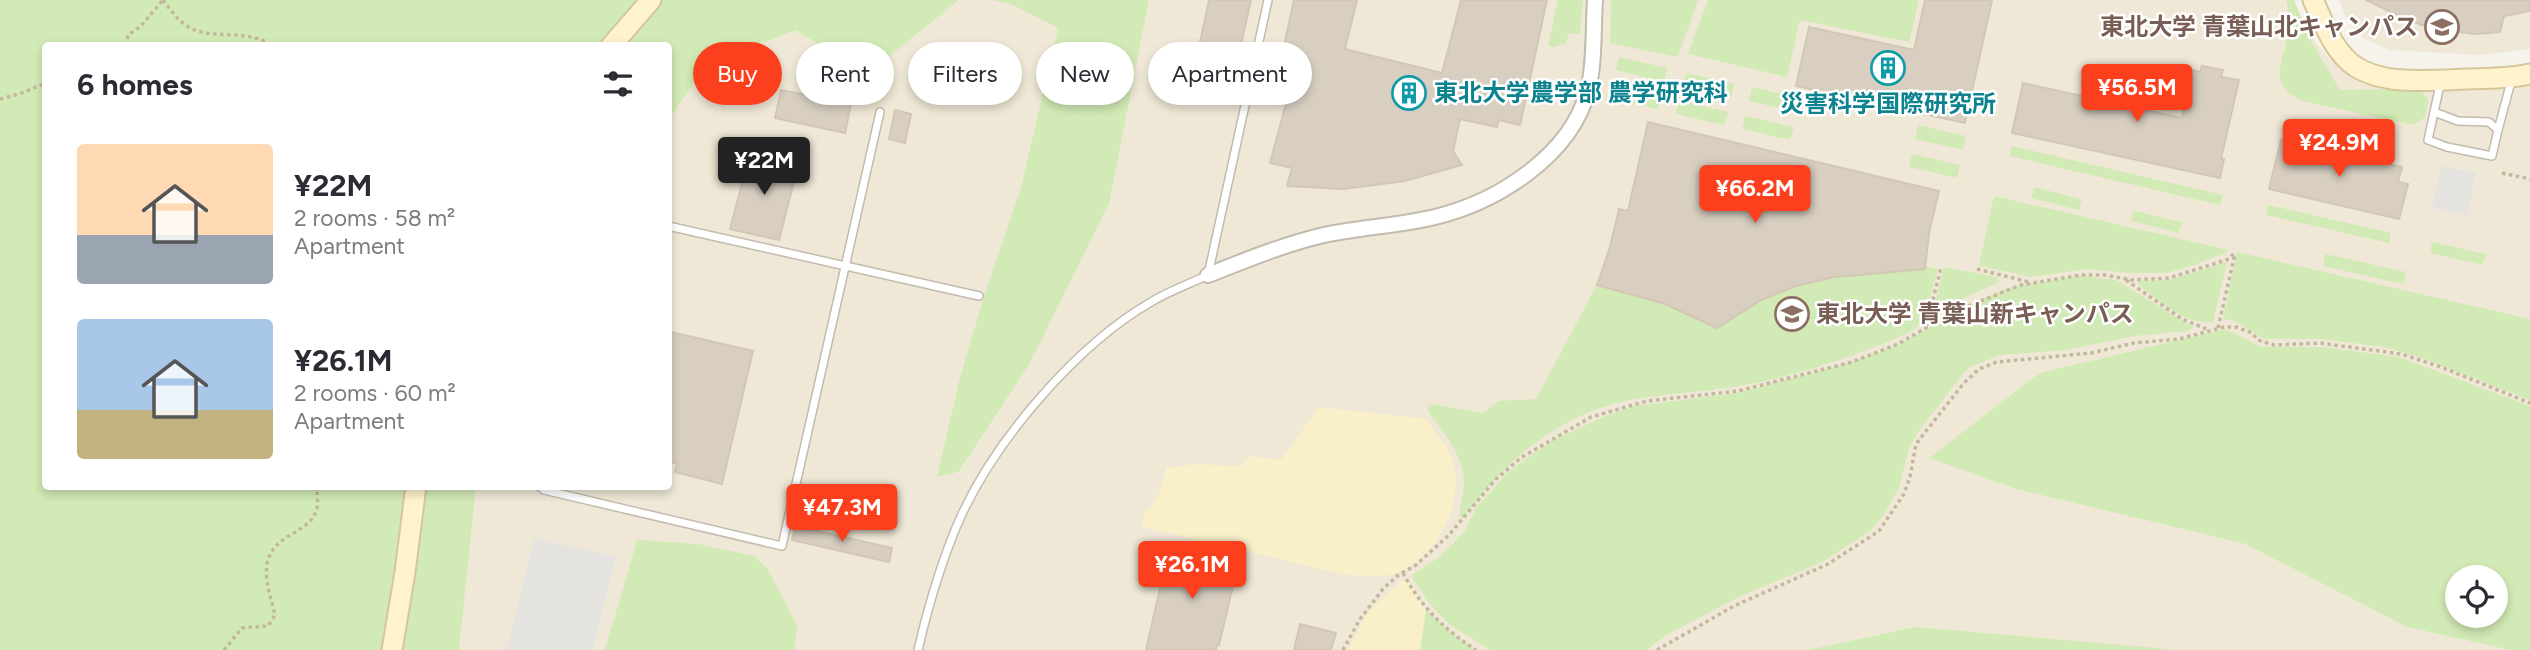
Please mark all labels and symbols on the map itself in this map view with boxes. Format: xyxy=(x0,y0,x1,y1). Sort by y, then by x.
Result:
school or university icon: 東北大学 青葉山北キャンパス xyxy=(2423,8,2461,46)
place label: 東北大学 青葉山北キャンパス xyxy=(2100,12,2418,41)
building icon: 災害科学国際研究所 xyxy=(1869,49,1907,87)
pin: ¥56.5M xyxy=(2080,64,2194,124)
building icon: 東北大学農学部 農学研究科 xyxy=(1390,74,1428,112)
place label: 東北大学農学部 農学研究科 xyxy=(1434,78,1728,107)
place label: 災害科学国際研究所 xyxy=(1780,89,1996,118)
pin: ¥24.9M xyxy=(2282,120,2396,179)
pin: ¥22M xyxy=(723,138,805,197)
pin: ¥66.2M xyxy=(1698,166,1812,225)
school or university icon: 東北大学 青葉山新キャンパス xyxy=(1773,295,1811,333)
place label: 東北大学 青葉山新キャンパス xyxy=(1816,299,2134,328)
pin: ¥47.3M xyxy=(785,484,899,544)
pin: ¥26.1M xyxy=(1135,542,1249,601)

